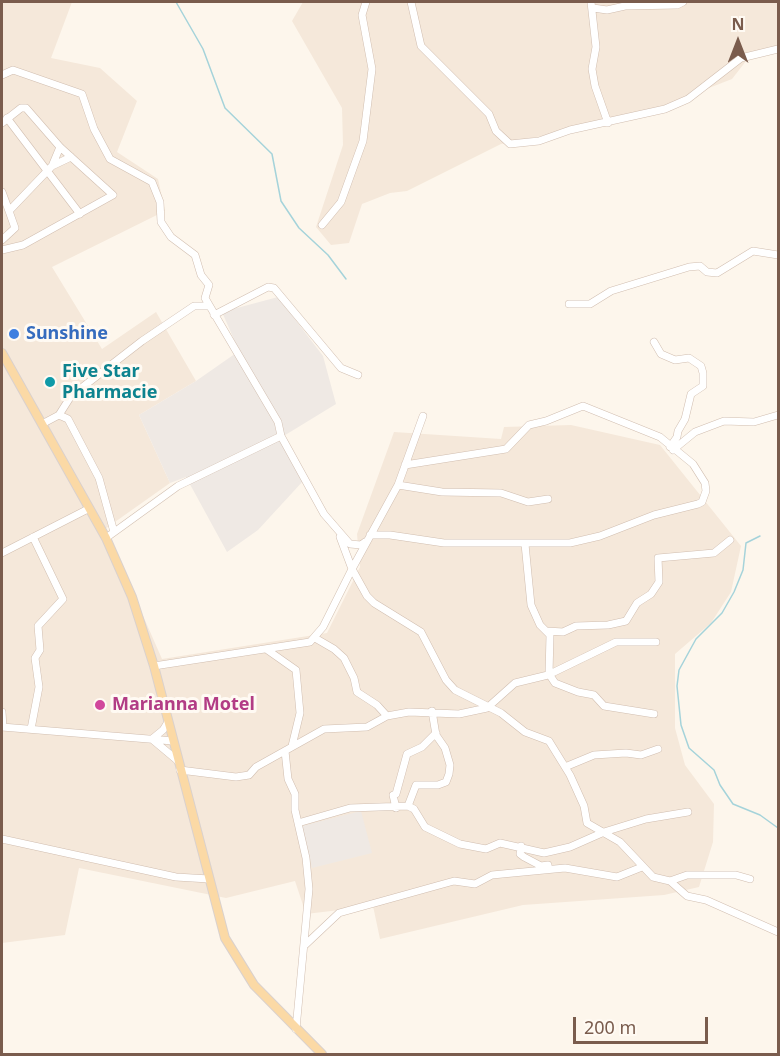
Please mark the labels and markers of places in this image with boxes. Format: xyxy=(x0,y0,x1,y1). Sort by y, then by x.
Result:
place label: Sunshine xyxy=(26,323,108,345)
marker: Sunshine xyxy=(7,327,21,341)
place label: Five Star Pharmacie xyxy=(62,361,157,404)
marker: Five Star Pharmacie xyxy=(43,375,57,389)
place label: Marianna Motel xyxy=(112,694,255,716)
marker: Marianna Motel xyxy=(93,698,107,712)

